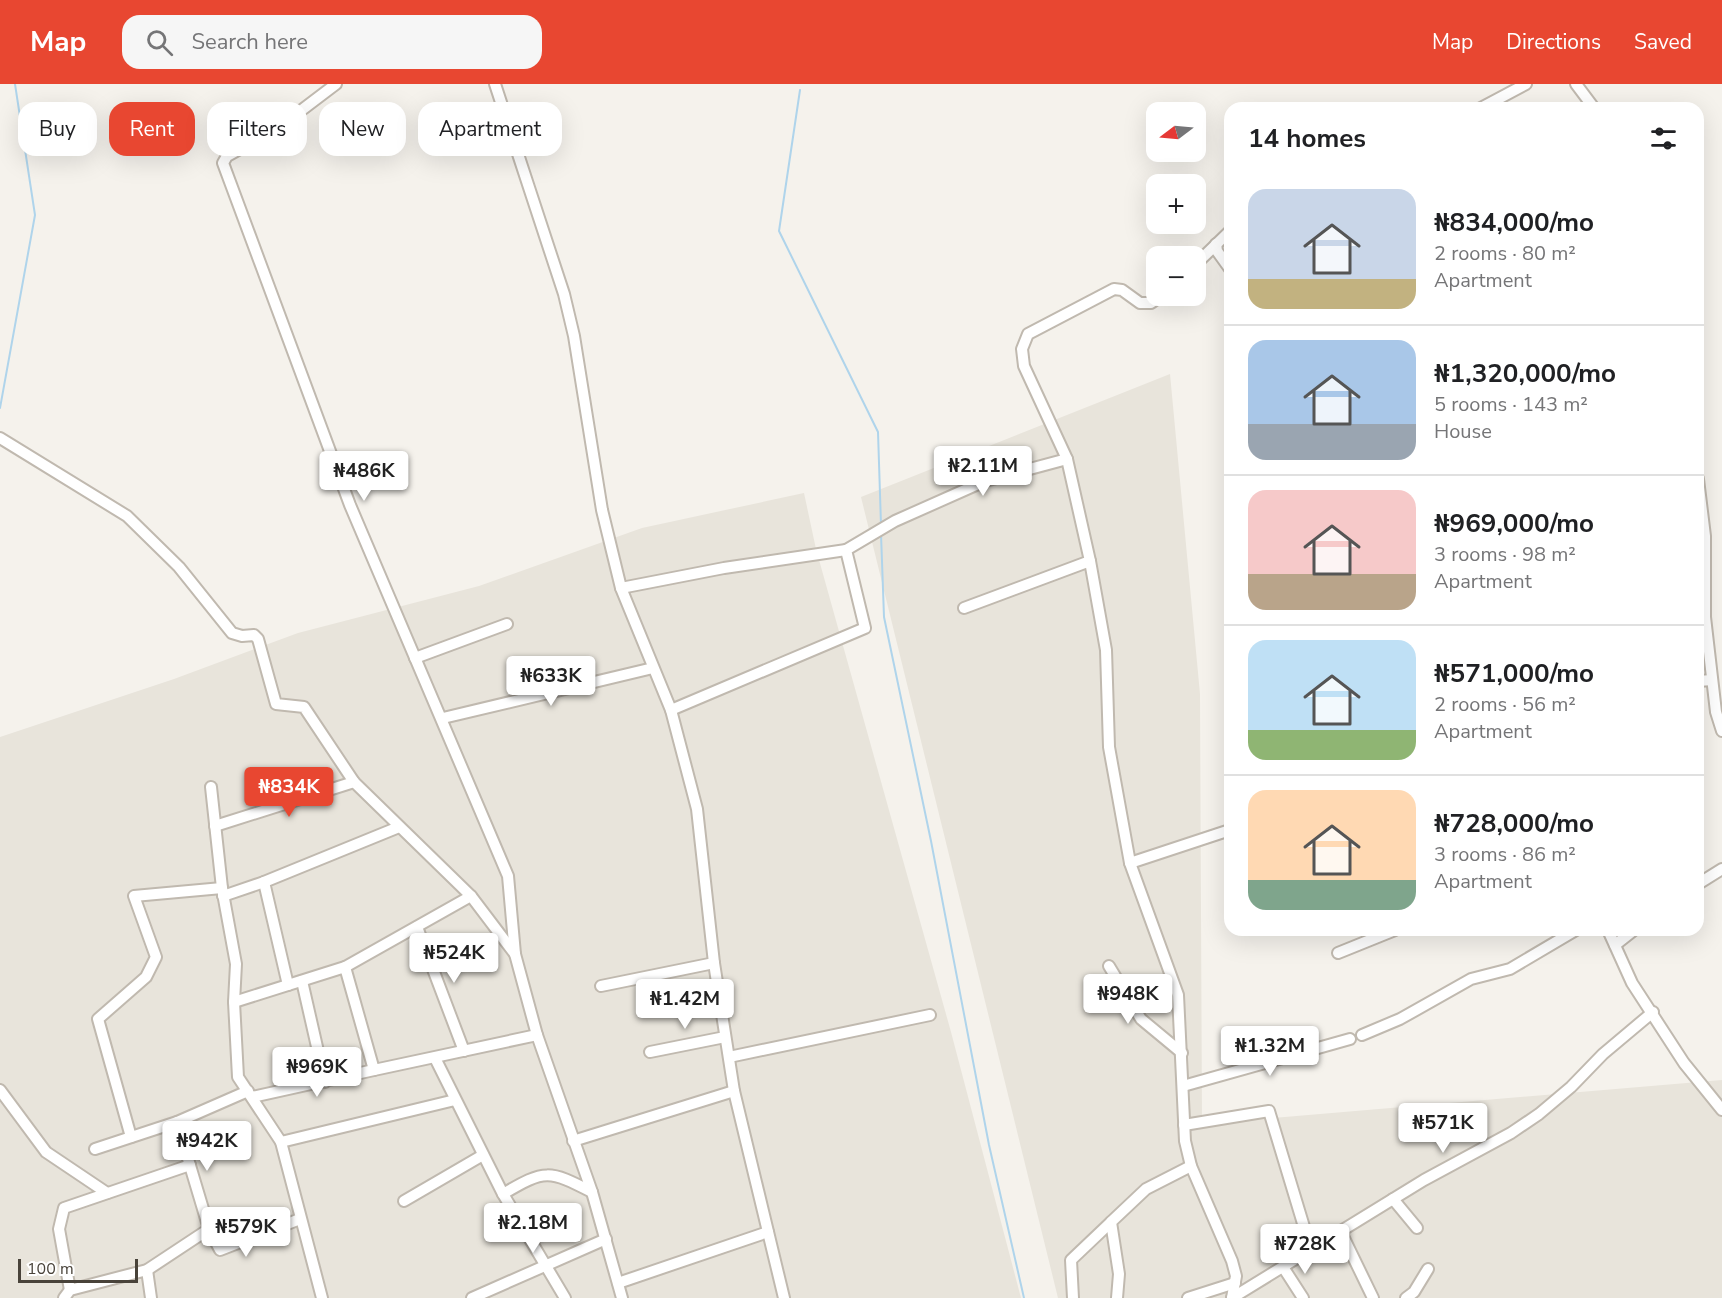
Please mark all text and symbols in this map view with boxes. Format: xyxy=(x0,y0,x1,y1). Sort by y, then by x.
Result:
search box xyxy=(122,15,542,69)
text: Map xyxy=(30,23,86,61)
icon: search xyxy=(143,26,176,59)
text: Search here xyxy=(191,27,308,57)
text: Map xyxy=(1432,28,1473,56)
text: Directions xyxy=(1506,28,1601,56)
text: Saved xyxy=(1634,28,1692,56)
chip: Buy xyxy=(18,102,97,156)
chip: Rent xyxy=(109,102,195,156)
chip: Filters xyxy=(207,102,307,156)
chip: New xyxy=(319,102,406,156)
chip: Apartment xyxy=(418,102,562,156)
north arrow xyxy=(1146,102,1206,162)
map controls xyxy=(1146,102,1206,306)
text: 14 homes xyxy=(1248,121,1366,156)
icon: filters xyxy=(1647,122,1680,155)
button: + xyxy=(1146,174,1206,234)
text: ₦834,000/mo xyxy=(1434,205,1594,240)
icon: home xyxy=(1296,213,1368,285)
text: 2 rooms · 80 m² xyxy=(1434,240,1576,267)
button: − xyxy=(1146,246,1206,306)
text: Apartment xyxy=(1434,267,1532,294)
text: ₦1,320,000/mo xyxy=(1434,356,1616,391)
icon: home xyxy=(1296,364,1368,436)
text: 5 rooms · 143 m² xyxy=(1434,391,1588,418)
text: House xyxy=(1434,418,1492,445)
pin: ₦2.11M xyxy=(934,446,1032,497)
pin: ₦486K xyxy=(322,451,406,502)
text: ₦2.11M xyxy=(948,452,1018,479)
text: ₦486K xyxy=(333,457,395,484)
text: ₦969,000/mo xyxy=(1434,506,1594,541)
icon: home xyxy=(1296,514,1368,586)
text: 3 rooms · 98 m² xyxy=(1434,541,1576,568)
text: Apartment xyxy=(1434,568,1532,595)
pin: ₦633K xyxy=(509,656,593,707)
text: ₦571,000/mo xyxy=(1434,656,1594,691)
text: ₦633K xyxy=(520,662,582,689)
icon: home xyxy=(1296,664,1368,736)
text: 2 rooms · 56 m² xyxy=(1434,691,1576,718)
text: Apartment xyxy=(1434,718,1532,745)
pin: ₦834K xyxy=(247,767,331,818)
text: ₦834K xyxy=(258,773,320,800)
text: ₦728,000/mo xyxy=(1434,806,1594,841)
icon: home xyxy=(1296,814,1368,886)
text: 3 rooms · 86 m² xyxy=(1434,841,1576,868)
text: Apartment xyxy=(1434,868,1532,895)
pin: ₦524K xyxy=(412,933,496,984)
text: ₦524K xyxy=(423,939,485,966)
pin: ₦948K xyxy=(1086,974,1170,1025)
pin: ₦1.42M xyxy=(636,979,734,1030)
text: ₦948K xyxy=(1097,980,1159,1007)
text: ₦1.42M xyxy=(650,985,720,1012)
pin: ₦1.32M xyxy=(1221,1026,1319,1077)
text: ₦1.32M xyxy=(1235,1032,1305,1059)
pin: ₦969K xyxy=(275,1047,359,1098)
text: ₦969K xyxy=(286,1053,348,1080)
pin: ₦571K xyxy=(1401,1103,1485,1154)
text: ₦571K xyxy=(1412,1109,1474,1136)
pin: ₦942K xyxy=(165,1121,249,1172)
text: ₦942K xyxy=(176,1127,238,1154)
pin: ₦2.18M xyxy=(484,1203,582,1254)
pin: ₦579K xyxy=(204,1207,288,1258)
text: ₦2.18M xyxy=(498,1209,568,1236)
text: ₦579K xyxy=(215,1213,277,1240)
pin: ₦728K xyxy=(1263,1224,1347,1275)
text: ₦728K xyxy=(1274,1230,1336,1257)
scale bar xyxy=(18,1256,138,1284)
text: 100 m xyxy=(27,1258,74,1280)

